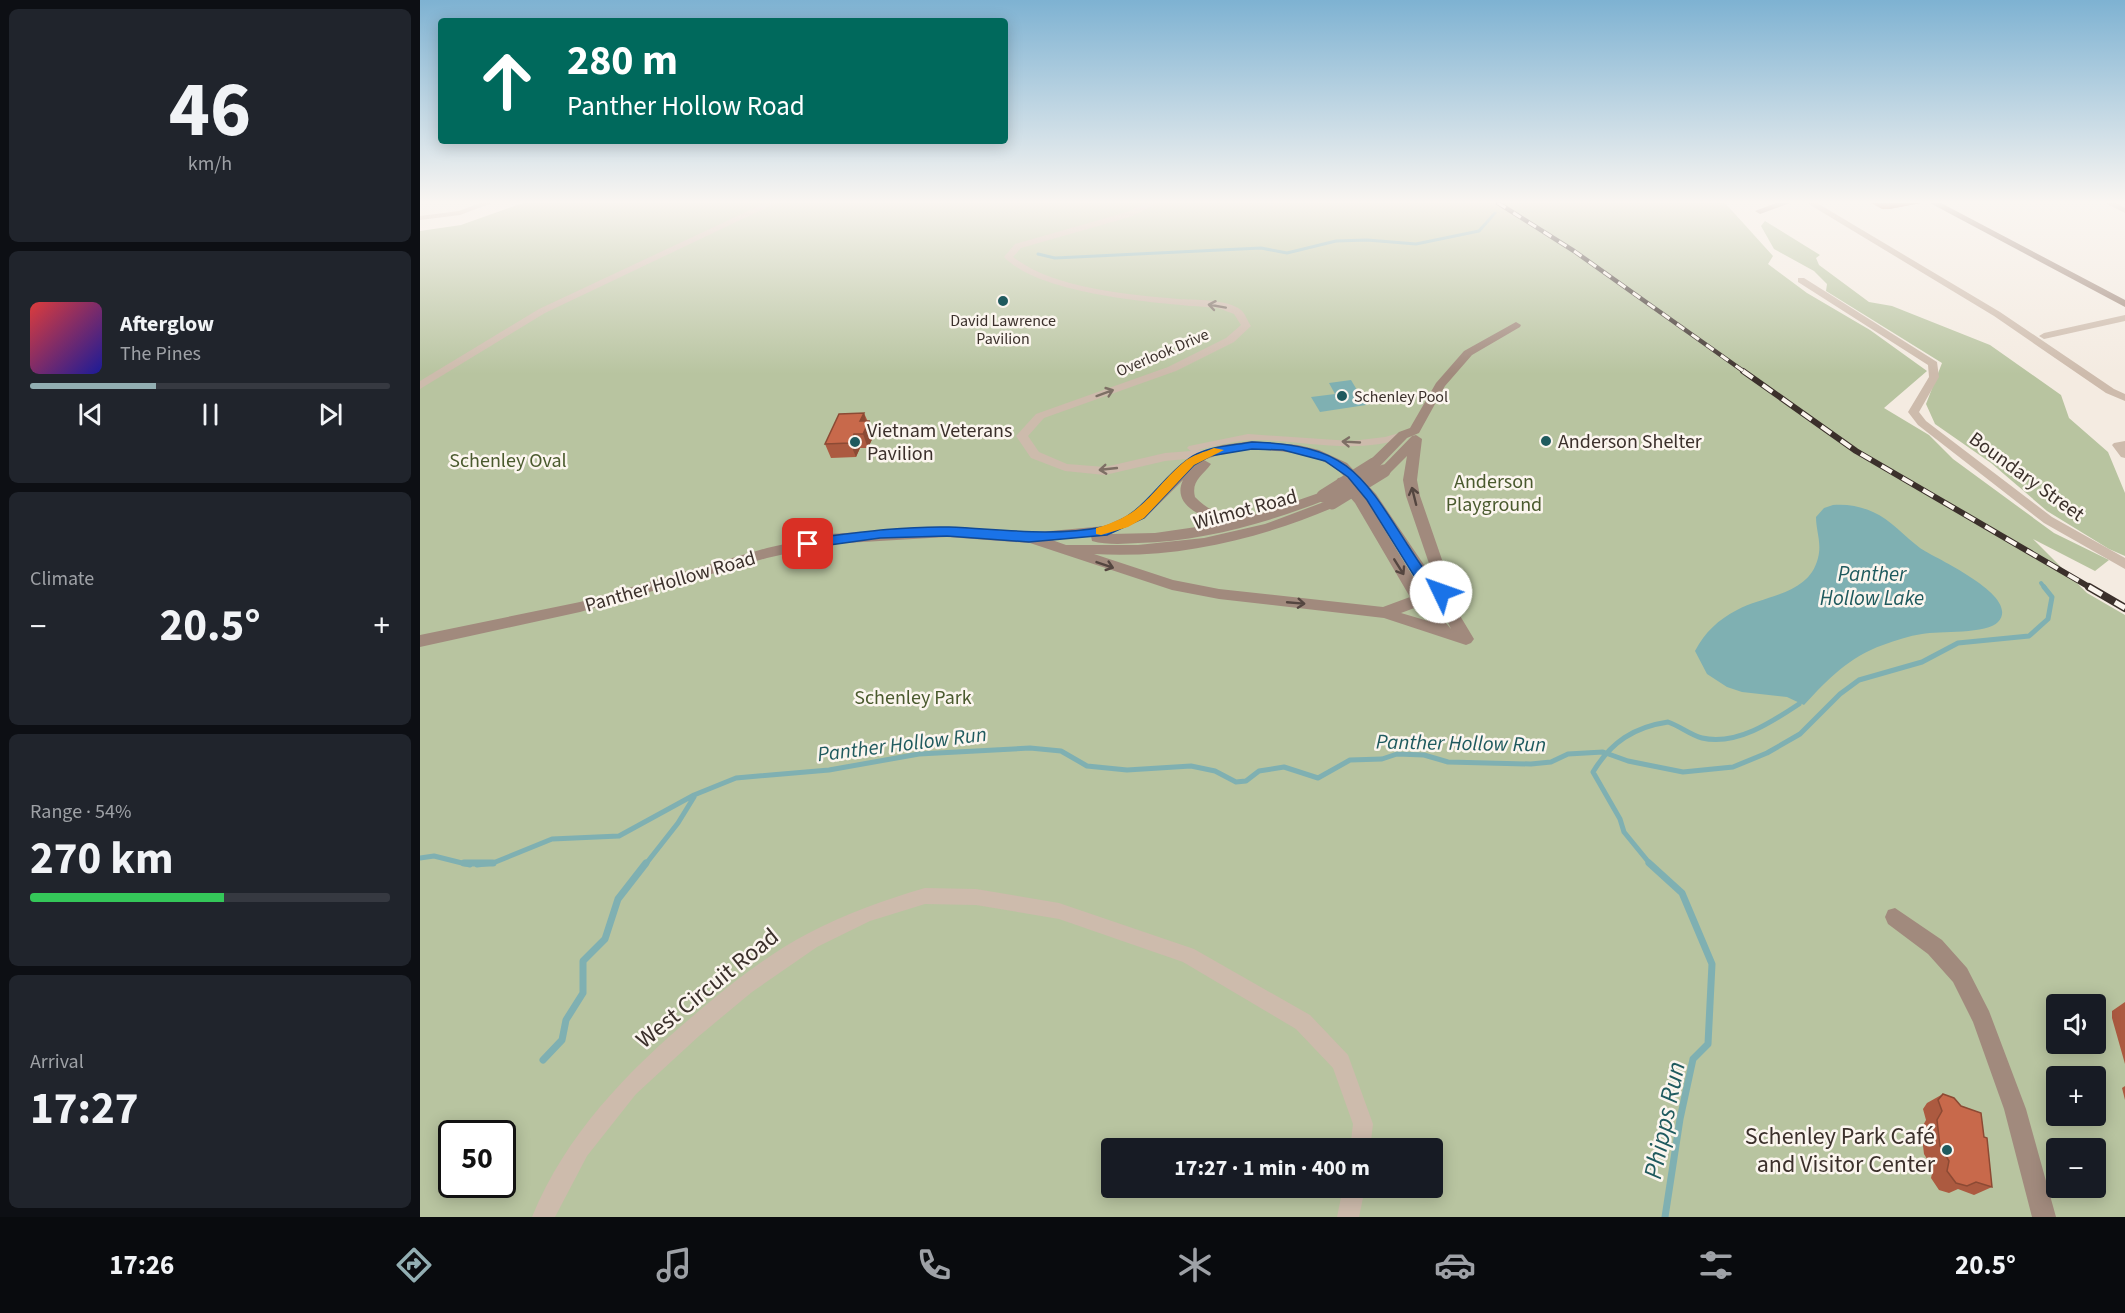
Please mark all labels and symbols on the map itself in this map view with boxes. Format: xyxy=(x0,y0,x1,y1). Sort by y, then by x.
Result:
marker: David Lawrence Pavilion xyxy=(996,294,1010,308)
one-way arrow xyxy=(1208,300,1227,311)
place label: David Lawrence Pavilion xyxy=(950,310,1056,350)
street label: Overlook Drive xyxy=(1113,323,1212,382)
one-way arrow xyxy=(1095,386,1114,397)
place label: Schenley Pool xyxy=(1354,386,1448,408)
marker: Schenley Pool xyxy=(1335,389,1349,403)
place label: Vietnam Veterans Pavilion xyxy=(867,417,1012,468)
street label: Boundary Street xyxy=(1963,425,2090,528)
place label: Anderson Shelter xyxy=(1558,428,1702,456)
marker: Anderson Shelter xyxy=(1539,434,1553,448)
marker: Vietnam Veterans Pavilion xyxy=(848,435,862,449)
one-way arrow xyxy=(1342,437,1362,448)
park label: Schenley Oval xyxy=(449,447,567,475)
one-way arrow xyxy=(1099,464,1118,475)
park label: Anderson Playground xyxy=(1446,468,1542,519)
street label: Wilmot Road xyxy=(1190,483,1300,537)
one-way arrow xyxy=(1407,487,1419,506)
pin xyxy=(782,518,833,569)
street label: Panther Hollow Road xyxy=(582,544,759,620)
one-way arrow xyxy=(1393,558,1405,575)
water label: Panther Hollow Lake xyxy=(1820,559,1924,613)
one-way arrow xyxy=(1095,560,1114,571)
position arrow xyxy=(1409,560,1473,624)
one-way arrow xyxy=(1286,598,1305,609)
park label: Schenley Park xyxy=(854,684,972,712)
water label: Panther Hollow Run xyxy=(816,719,988,769)
water label: Panther Hollow Run xyxy=(1376,727,1546,759)
street label: West Circuit Road xyxy=(628,920,786,1057)
water label: Phipps Run xyxy=(1634,1058,1695,1182)
place label: Schenley Park Café and Visitor Center xyxy=(1745,1119,1936,1182)
speed limit sign: 50 xyxy=(438,1120,516,1198)
marker: Schenley Park Café and Visitor Center xyxy=(1940,1143,1954,1157)

